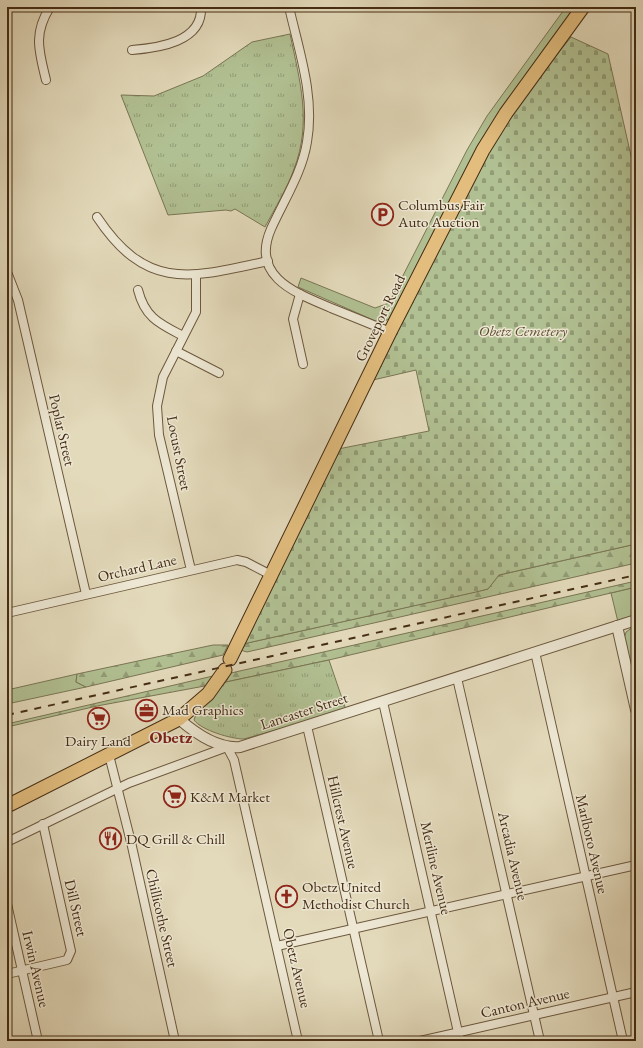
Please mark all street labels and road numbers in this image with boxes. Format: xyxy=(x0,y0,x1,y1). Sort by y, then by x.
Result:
street label: Groveport Road xyxy=(350,271,409,364)
street label: Poplar Street xyxy=(45,392,80,468)
street label: Locust Street xyxy=(163,414,196,492)
street label: Orchard Lane xyxy=(96,549,178,586)
street label: Lancaster Street xyxy=(258,687,350,734)
street label: Hillcrest Avenue xyxy=(324,773,364,871)
street label: Marlboro Avenue xyxy=(572,792,613,896)
street label: Arcadia Avenue xyxy=(494,809,533,902)
street label: Meriline Avenue xyxy=(417,820,456,916)
street label: Chillicothe Street xyxy=(142,867,183,969)
street label: Dill Street xyxy=(61,877,92,939)
street label: Obetz Avenue xyxy=(279,926,316,1010)
street label: Irwin Avenue xyxy=(18,929,55,1009)
street label: Canton Avenue xyxy=(479,983,571,1022)

